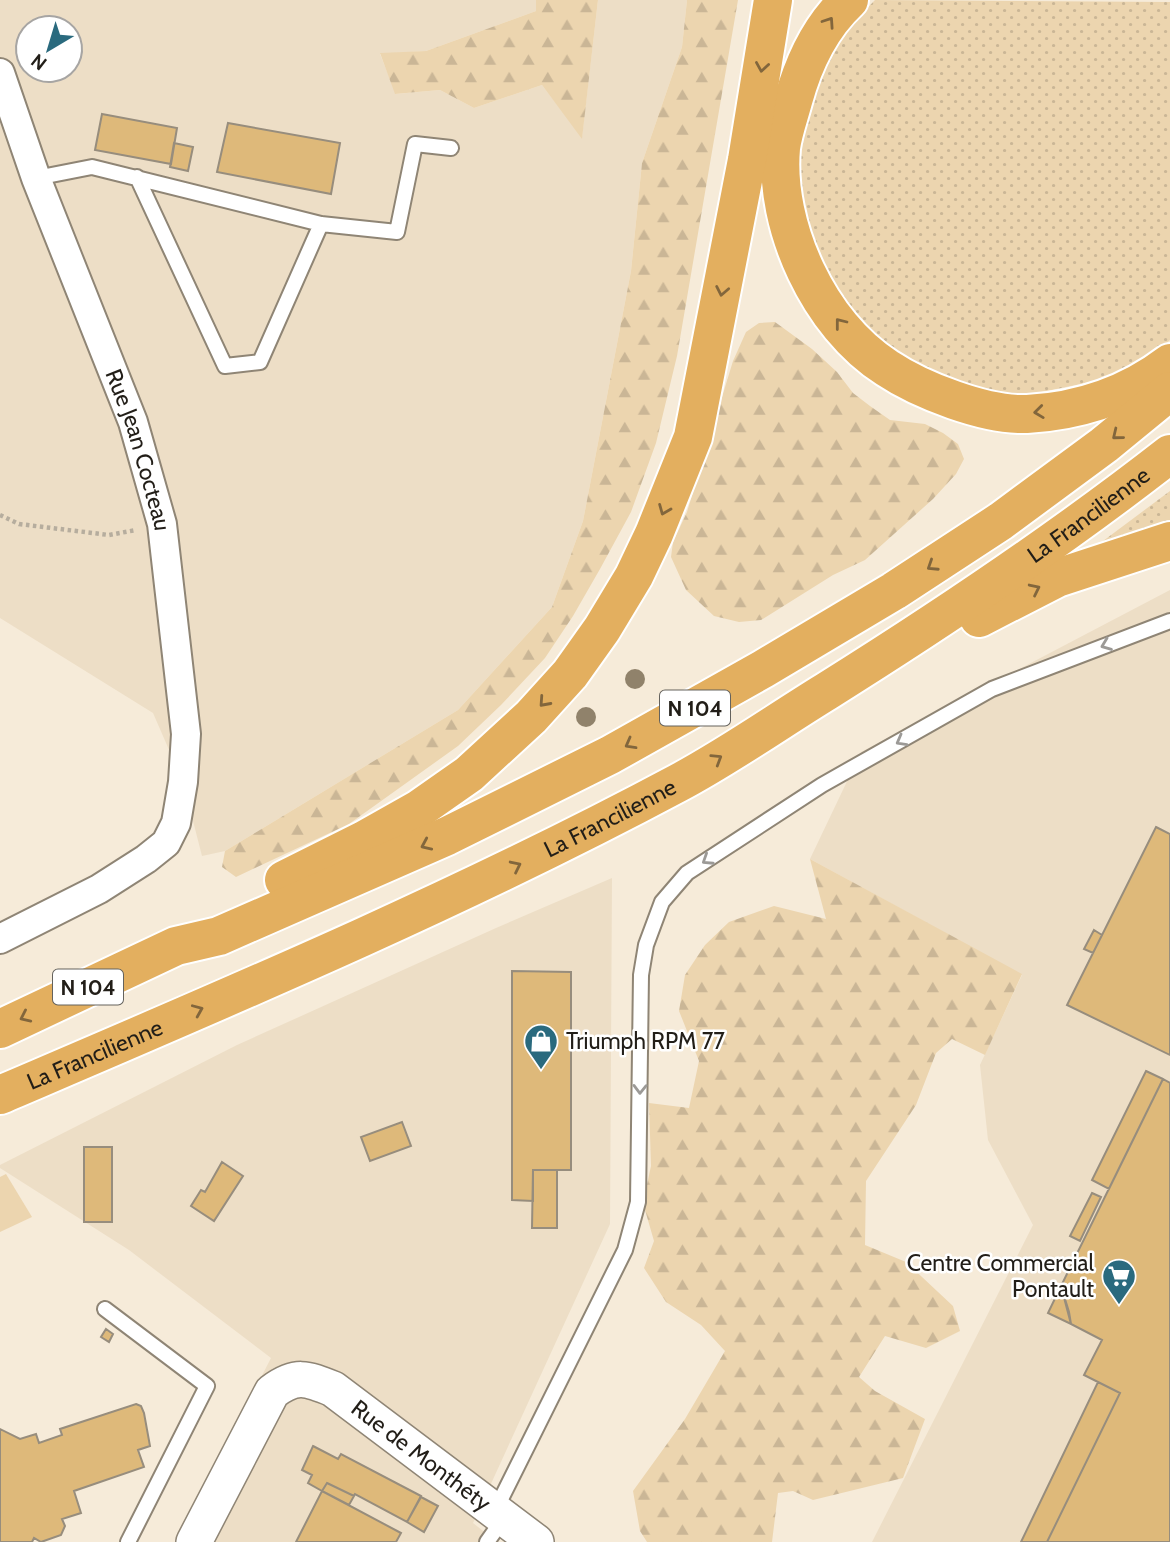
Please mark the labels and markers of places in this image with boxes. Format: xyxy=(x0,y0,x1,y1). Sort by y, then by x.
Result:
shop icon: Triumph RPM 77 xyxy=(522,1022,560,1071)
place label: Triumph RPM 77 xyxy=(566,1027,725,1055)
place label: Centre Commercial Pontault xyxy=(907,1249,1095,1303)
supermarket icon: Centre Commercial Pontault xyxy=(1100,1257,1138,1306)

